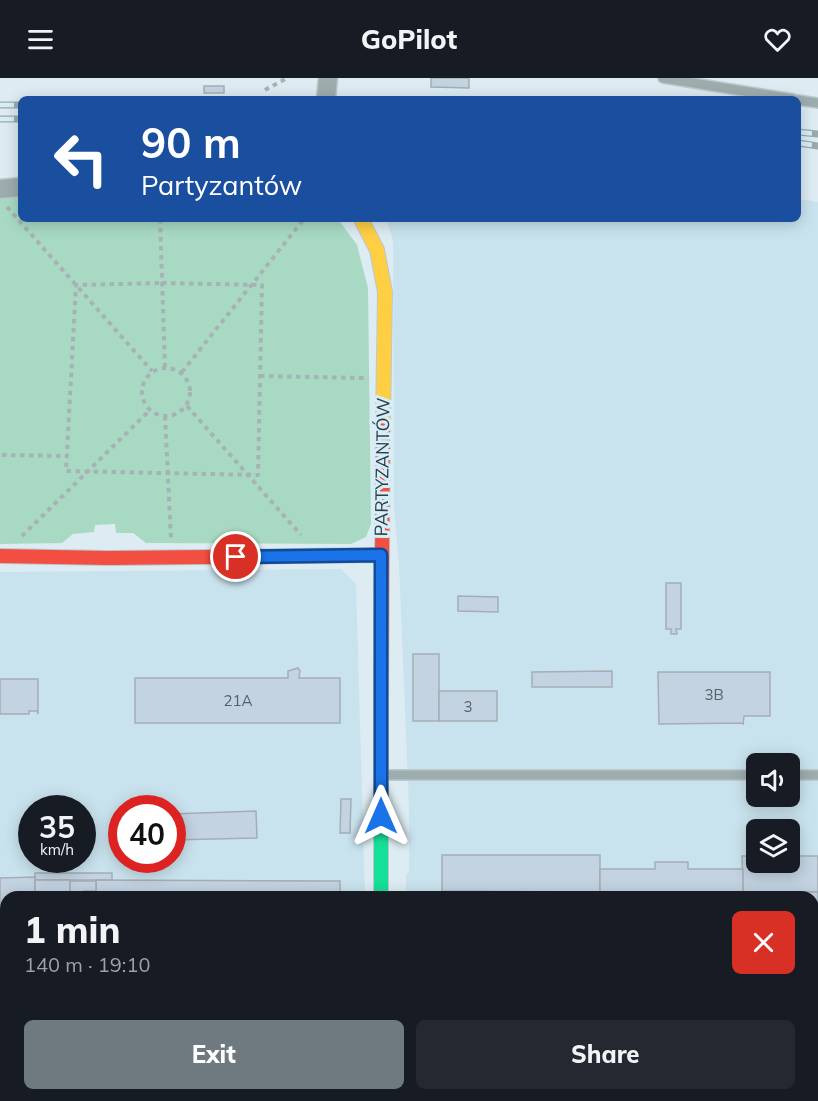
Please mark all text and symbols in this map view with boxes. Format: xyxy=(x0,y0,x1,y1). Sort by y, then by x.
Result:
text: GoPilot xyxy=(361,22,457,56)
icon: menu xyxy=(24,23,57,56)
icon: heart xyxy=(761,23,794,56)
text: 90 m xyxy=(141,116,241,169)
icon: left xyxy=(42,120,120,198)
text: Partyzantów xyxy=(141,168,302,202)
street label: PARTYZANTÓW xyxy=(369,397,395,537)
pin xyxy=(210,531,261,582)
icon: arrive xyxy=(219,540,252,573)
house number: 3B xyxy=(704,685,724,704)
house number: 21A xyxy=(223,691,253,710)
house number: 3 xyxy=(463,697,473,716)
map controls xyxy=(746,753,800,873)
button: sound xyxy=(746,753,800,807)
position arrow xyxy=(349,784,413,848)
speed limit sign: 40 xyxy=(108,795,186,873)
text: 35 xyxy=(39,808,75,846)
button: layers xyxy=(746,819,800,873)
text: km/h xyxy=(40,840,74,859)
text: 1 min xyxy=(24,907,120,952)
button: close xyxy=(732,911,795,974)
text: 140 m · 19:10 xyxy=(24,952,150,977)
button: Exit xyxy=(24,1020,404,1089)
button: Share xyxy=(416,1020,795,1089)

